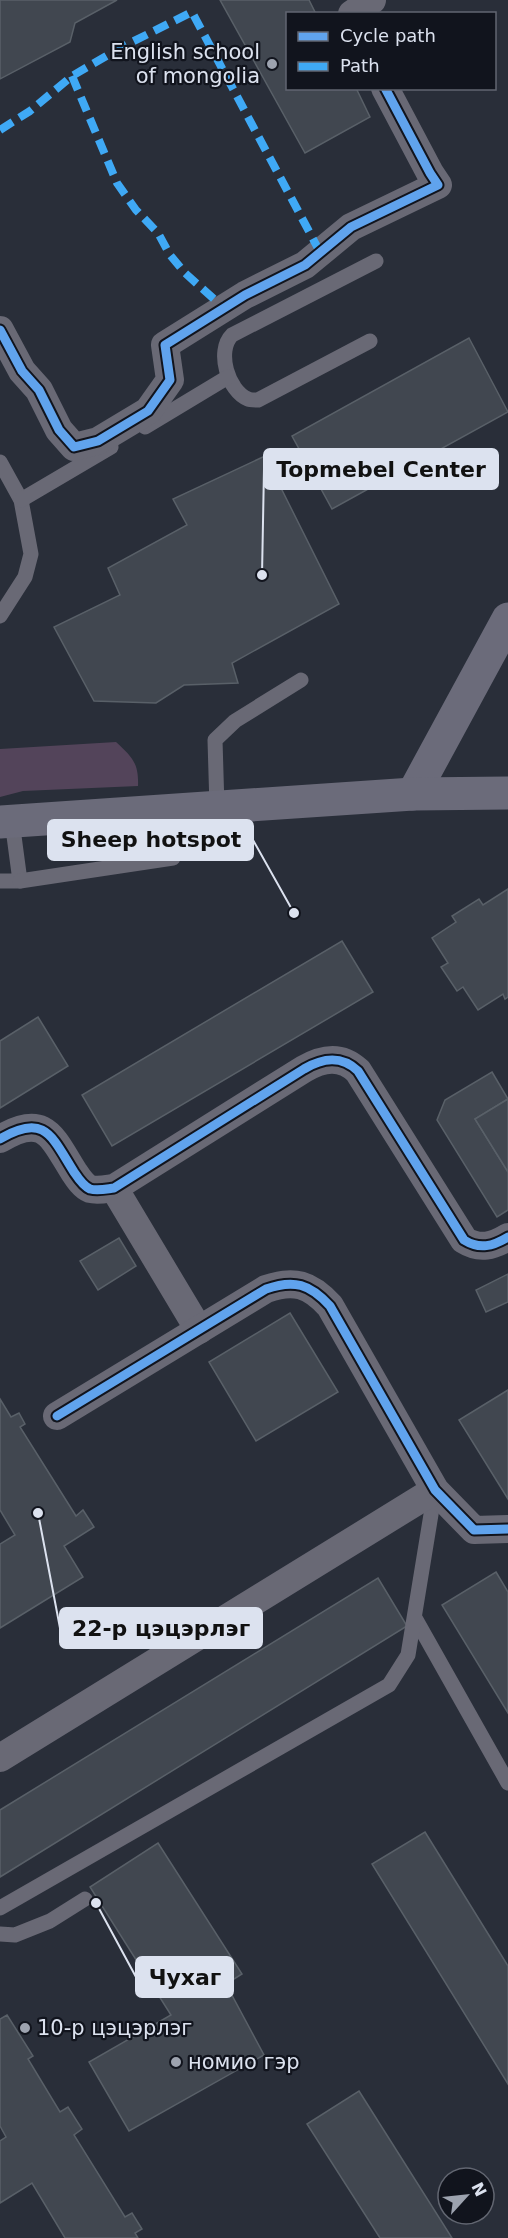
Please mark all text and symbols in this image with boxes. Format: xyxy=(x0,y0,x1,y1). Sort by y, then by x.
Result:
legend xyxy=(286,12,496,90)
text: Cycle path xyxy=(340,25,436,46)
place label: English school of mongolia xyxy=(110,40,260,88)
text: Path xyxy=(340,55,380,76)
marker: English school of mongolia xyxy=(265,57,279,71)
callout: Topmebel Center xyxy=(264,449,498,489)
text: Topmebel Center xyxy=(276,457,486,482)
callout: Sheep hotspot xyxy=(48,820,253,860)
text: Sheep hotspot xyxy=(61,827,242,852)
callout: 22-р цэцэрлэг xyxy=(60,1608,262,1648)
text: 22-р цэцэрлэг xyxy=(72,1616,250,1641)
callout: Чухаг xyxy=(136,1957,233,1997)
text: Чухаг xyxy=(149,1965,221,1990)
place label: 10-р цэцэрлэг xyxy=(37,2016,192,2040)
marker: 10-р цэцэрлэг xyxy=(18,2021,32,2035)
place label: номио гэр xyxy=(188,2050,299,2074)
marker: номио гэр xyxy=(169,2055,183,2069)
north arrow xyxy=(436,2166,496,2226)
text: N xyxy=(467,2179,490,2200)

